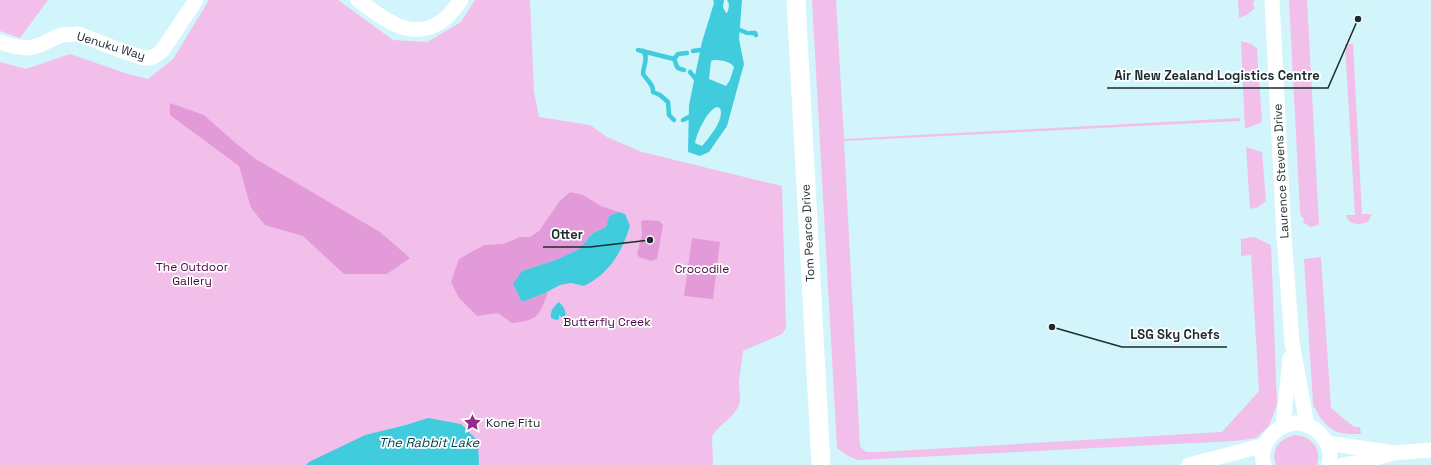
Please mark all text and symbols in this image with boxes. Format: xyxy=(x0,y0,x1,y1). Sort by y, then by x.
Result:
street label: Uenuku Way xyxy=(75,28,147,64)
callout: Air New Zealand Logistics Centre xyxy=(1107,63,1328,88)
text: Air New Zealand Logistics Centre xyxy=(1114,67,1320,84)
street label: Laurence Stevens Drive xyxy=(1269,103,1293,239)
street label: Tom Pearce Drive xyxy=(797,184,819,282)
callout: Otter xyxy=(543,222,590,247)
text: Otter xyxy=(551,226,583,243)
park label: The Outdoor Gallery xyxy=(156,259,229,289)
park label: Crocodile xyxy=(675,261,729,277)
park label: Butterfly Creek xyxy=(563,314,651,330)
callout: LSG Sky Chefs xyxy=(1122,322,1227,347)
text: LSG Sky Chefs xyxy=(1130,326,1220,343)
place icon: Kone Fitu xyxy=(463,413,483,433)
place label: Kone Fitu xyxy=(486,415,540,431)
water label: The Rabbit Lake xyxy=(379,434,481,451)

